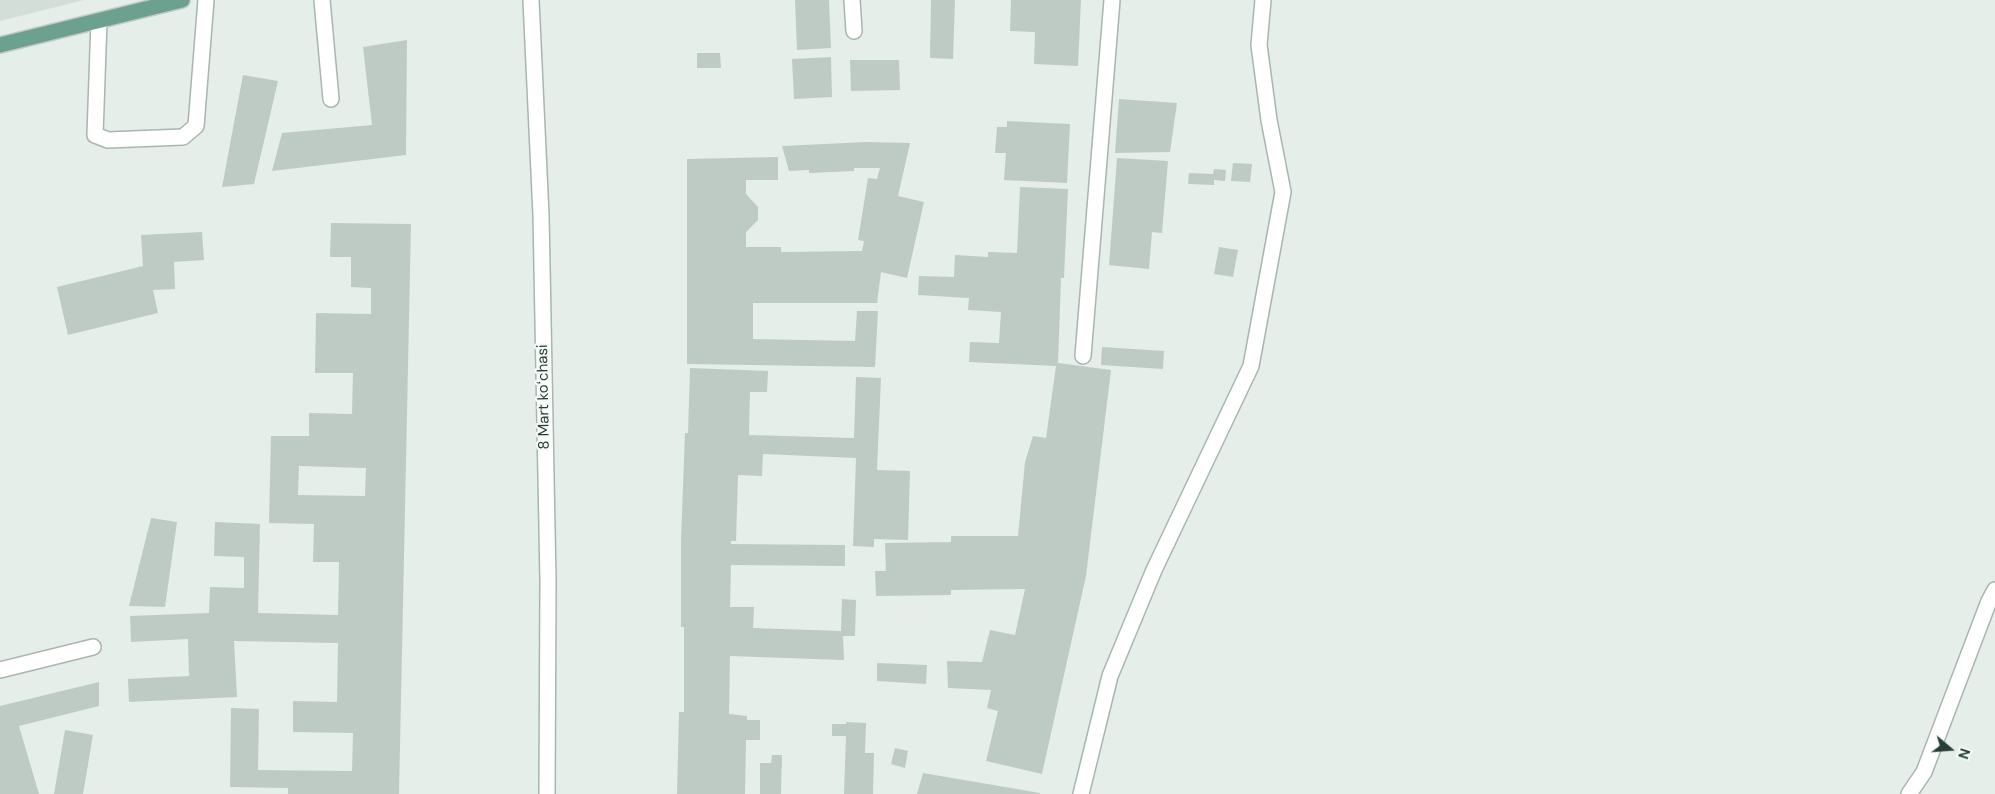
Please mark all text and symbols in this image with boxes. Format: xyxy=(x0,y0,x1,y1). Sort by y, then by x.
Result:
street label: 8 Mart koʻchasi xyxy=(534,344,554,450)
north arrow xyxy=(1925,724,1975,774)
text: N xyxy=(1954,746,1974,761)

